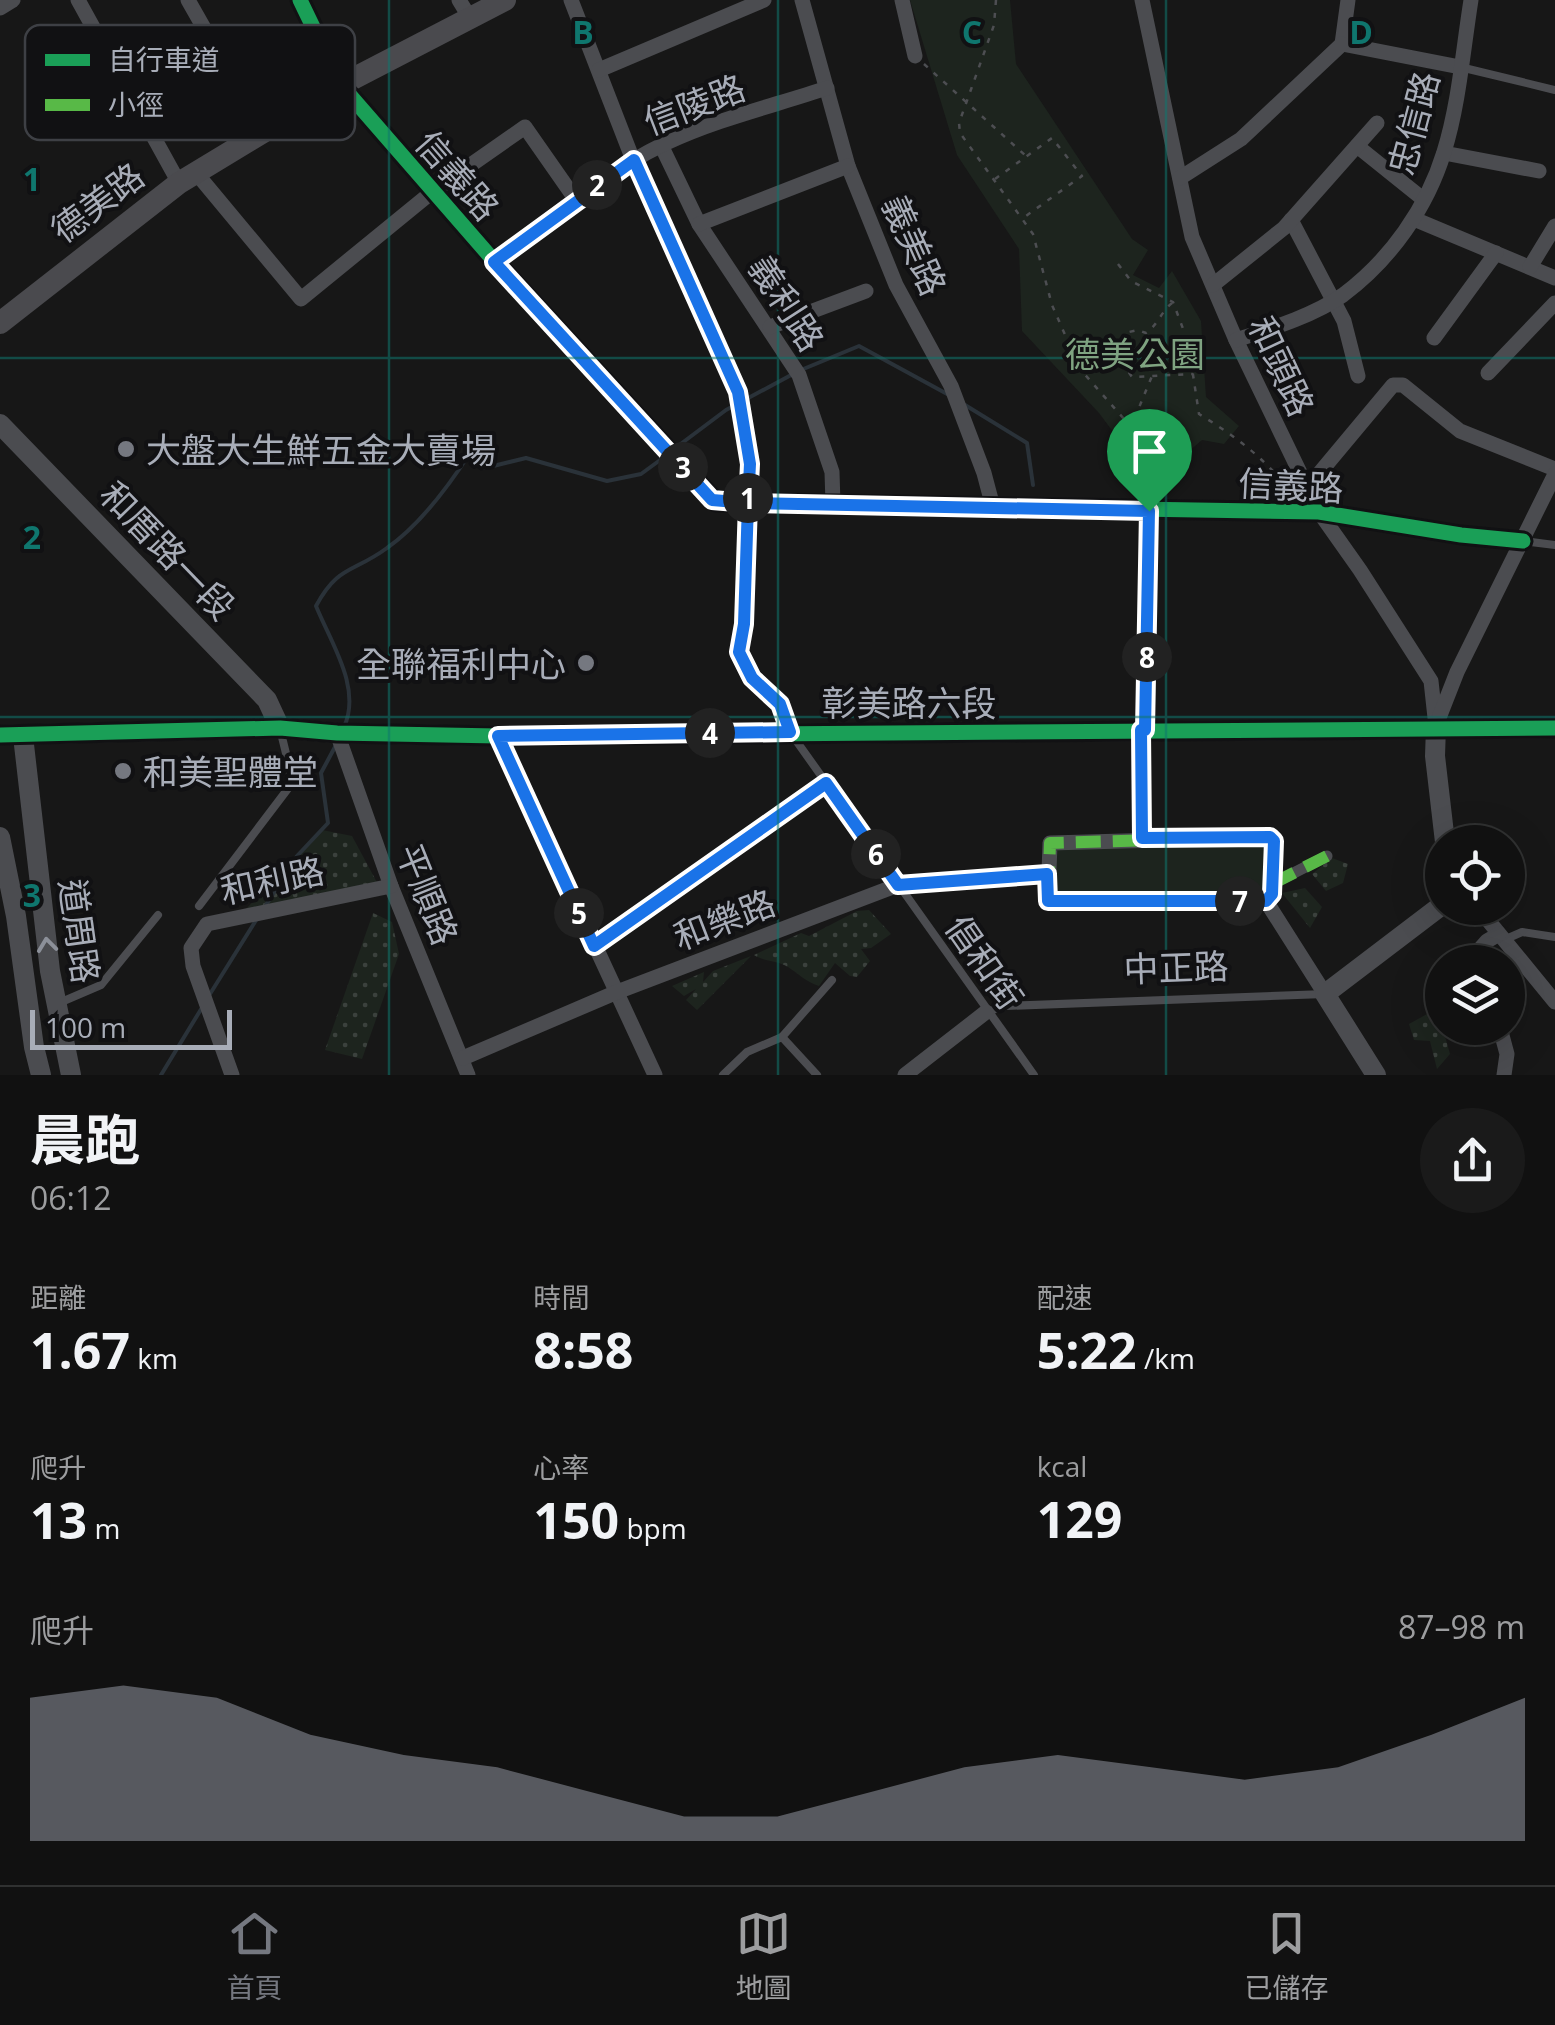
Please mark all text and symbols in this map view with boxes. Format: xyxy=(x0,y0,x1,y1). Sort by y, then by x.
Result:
text: B xyxy=(572,10,594,53)
text: C xyxy=(962,10,982,53)
text: D xyxy=(1349,10,1373,53)
legend xyxy=(25,25,355,140)
text: 自行車道 xyxy=(108,40,220,78)
street label: 信陵路 xyxy=(637,63,751,145)
street label: 忠信路 xyxy=(1377,66,1449,180)
text: 小徑 xyxy=(108,85,164,123)
street label: 信義路 xyxy=(406,120,510,230)
street label: 德美路 xyxy=(41,152,153,252)
text: 1 xyxy=(23,157,41,200)
pin: 2 xyxy=(572,160,622,210)
text: 2 xyxy=(589,166,605,204)
street label: 義美路 xyxy=(872,187,958,303)
street label: 義利路 xyxy=(739,246,835,360)
street label: 和頭路 xyxy=(1239,308,1325,424)
park label: 德美公園 xyxy=(1065,330,1205,377)
pin xyxy=(1107,409,1192,512)
icon: arrive xyxy=(1122,424,1177,479)
place label: 大盤大生鮮五金大賣場 xyxy=(146,426,496,473)
marker: 大盤大生鮮五金大賣場 xyxy=(115,438,137,460)
pin: 3 xyxy=(658,442,708,492)
text: 3 xyxy=(675,448,691,486)
street label: 信義路 xyxy=(1237,459,1345,511)
street label: 和厝路一段 xyxy=(90,471,246,629)
pin: 1 xyxy=(723,473,773,523)
text: 1 xyxy=(740,479,756,517)
text: 2 xyxy=(23,515,41,558)
pin: 8 xyxy=(1122,632,1172,682)
text: 8 xyxy=(1139,638,1155,676)
place label: 全聯福利中心 xyxy=(356,640,566,687)
marker: 全聯福利中心 xyxy=(575,652,597,674)
street label: 彰美路六段 xyxy=(821,679,997,726)
pin: 4 xyxy=(685,708,735,758)
text: 4 xyxy=(702,714,718,752)
place label: 和美聖體堂 xyxy=(143,748,318,795)
marker: 和美聖體堂 xyxy=(112,760,134,782)
map controls xyxy=(1425,825,1525,1045)
button: locate xyxy=(1425,825,1525,925)
pin: 6 xyxy=(851,829,901,879)
text: 6 xyxy=(868,835,884,873)
street label: 平順路 xyxy=(387,837,469,951)
street label: 和利路 xyxy=(216,846,328,914)
text: 3 xyxy=(23,873,41,916)
street label: 道周路 xyxy=(49,876,111,986)
pin: 7 xyxy=(1215,876,1265,926)
street label: 和樂路 xyxy=(667,878,781,960)
text: 7 xyxy=(1232,882,1248,920)
pin: 5 xyxy=(554,888,604,938)
text: 5 xyxy=(571,894,587,932)
street label: 倡和街 xyxy=(936,906,1034,1018)
one-way arrow xyxy=(37,936,58,952)
street label: 中正路 xyxy=(1123,942,1229,992)
button: layers xyxy=(1425,945,1525,1045)
scale bar xyxy=(30,1005,232,1050)
text: 100 m xyxy=(45,1008,126,1046)
text: 晨跑 xyxy=(30,1101,140,1176)
button: share xyxy=(1420,1108,1525,1213)
text: 06:12 xyxy=(30,1176,112,1219)
text: 距離 xyxy=(30,1278,86,1316)
text: 時間 xyxy=(533,1278,589,1316)
text: 配速 xyxy=(1037,1278,1093,1316)
text: 1.67 xyxy=(30,1316,130,1384)
text: 8:58 xyxy=(533,1316,633,1384)
text: 5:22 xyxy=(1037,1316,1137,1384)
text: km xyxy=(130,1339,178,1377)
text: /km xyxy=(1137,1339,1195,1377)
text: kcal xyxy=(1037,1447,1087,1485)
text: 爬升 xyxy=(30,1448,86,1486)
text: 心率 xyxy=(533,1448,589,1486)
text: 129 xyxy=(1037,1485,1122,1553)
text: 13 xyxy=(30,1486,87,1554)
text: 150 xyxy=(533,1486,619,1554)
text: m xyxy=(87,1509,120,1547)
text: bpm xyxy=(619,1509,687,1547)
text: 87–98 m xyxy=(1398,1605,1525,1648)
text: 爬升 xyxy=(30,1608,94,1651)
tab: 首頁 xyxy=(226,1906,283,2006)
tab: 地圖 xyxy=(735,1906,792,2006)
tab: 已儲存 xyxy=(1244,1906,1329,2006)

